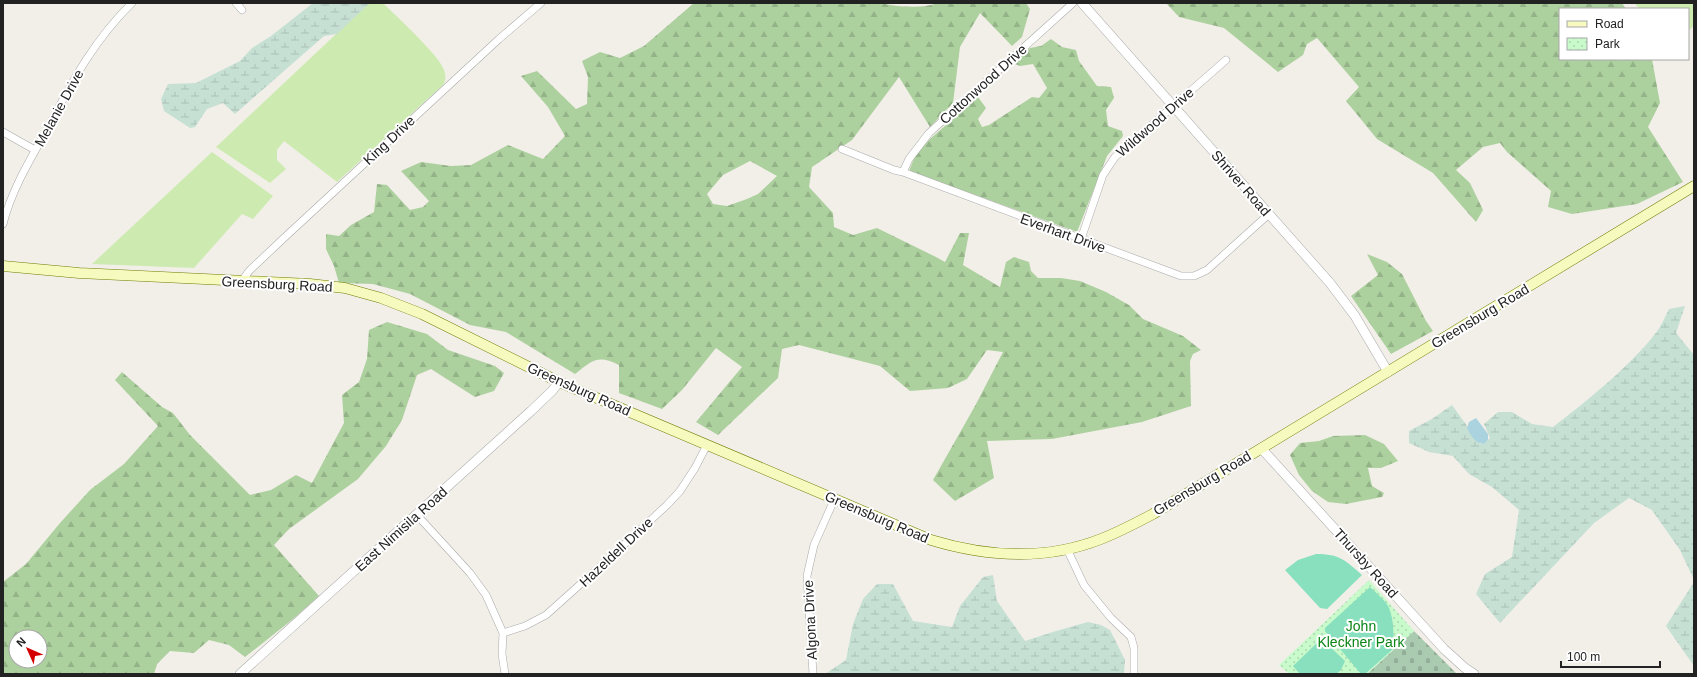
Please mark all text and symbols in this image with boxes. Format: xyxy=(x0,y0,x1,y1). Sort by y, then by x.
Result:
legend xyxy=(1559,8,1689,60)
text: Road xyxy=(1595,17,1624,31)
text: Park xyxy=(1595,37,1621,51)
street label: Cottonwood Drive xyxy=(936,41,1030,127)
street label: Melanie Drive xyxy=(31,67,87,149)
street label: Wildwood Drive xyxy=(1113,84,1197,160)
street label: King Drive xyxy=(360,112,418,168)
street label: Shriver Road xyxy=(1208,147,1274,219)
street label: Everhart Drive xyxy=(1018,210,1108,256)
street label: Greensburg Road xyxy=(221,273,333,295)
street label: Greensburg Road xyxy=(1428,280,1532,352)
street label: Greensburg Road xyxy=(525,359,633,419)
street label: Greensburg Road xyxy=(1150,447,1254,519)
street label: East Nimisila Road xyxy=(352,483,450,575)
street label: Greensburg Road xyxy=(823,488,931,546)
street label: Hazeldell Drive xyxy=(576,514,656,590)
street label: Thursby Road xyxy=(1331,525,1401,601)
street label: Algona Drive xyxy=(800,579,820,660)
park label: John Kleckner Park xyxy=(1317,618,1406,650)
north arrow xyxy=(8,629,48,669)
text: N xyxy=(14,635,28,649)
scale bar xyxy=(1561,643,1660,669)
text: 100 m xyxy=(1567,650,1600,664)

